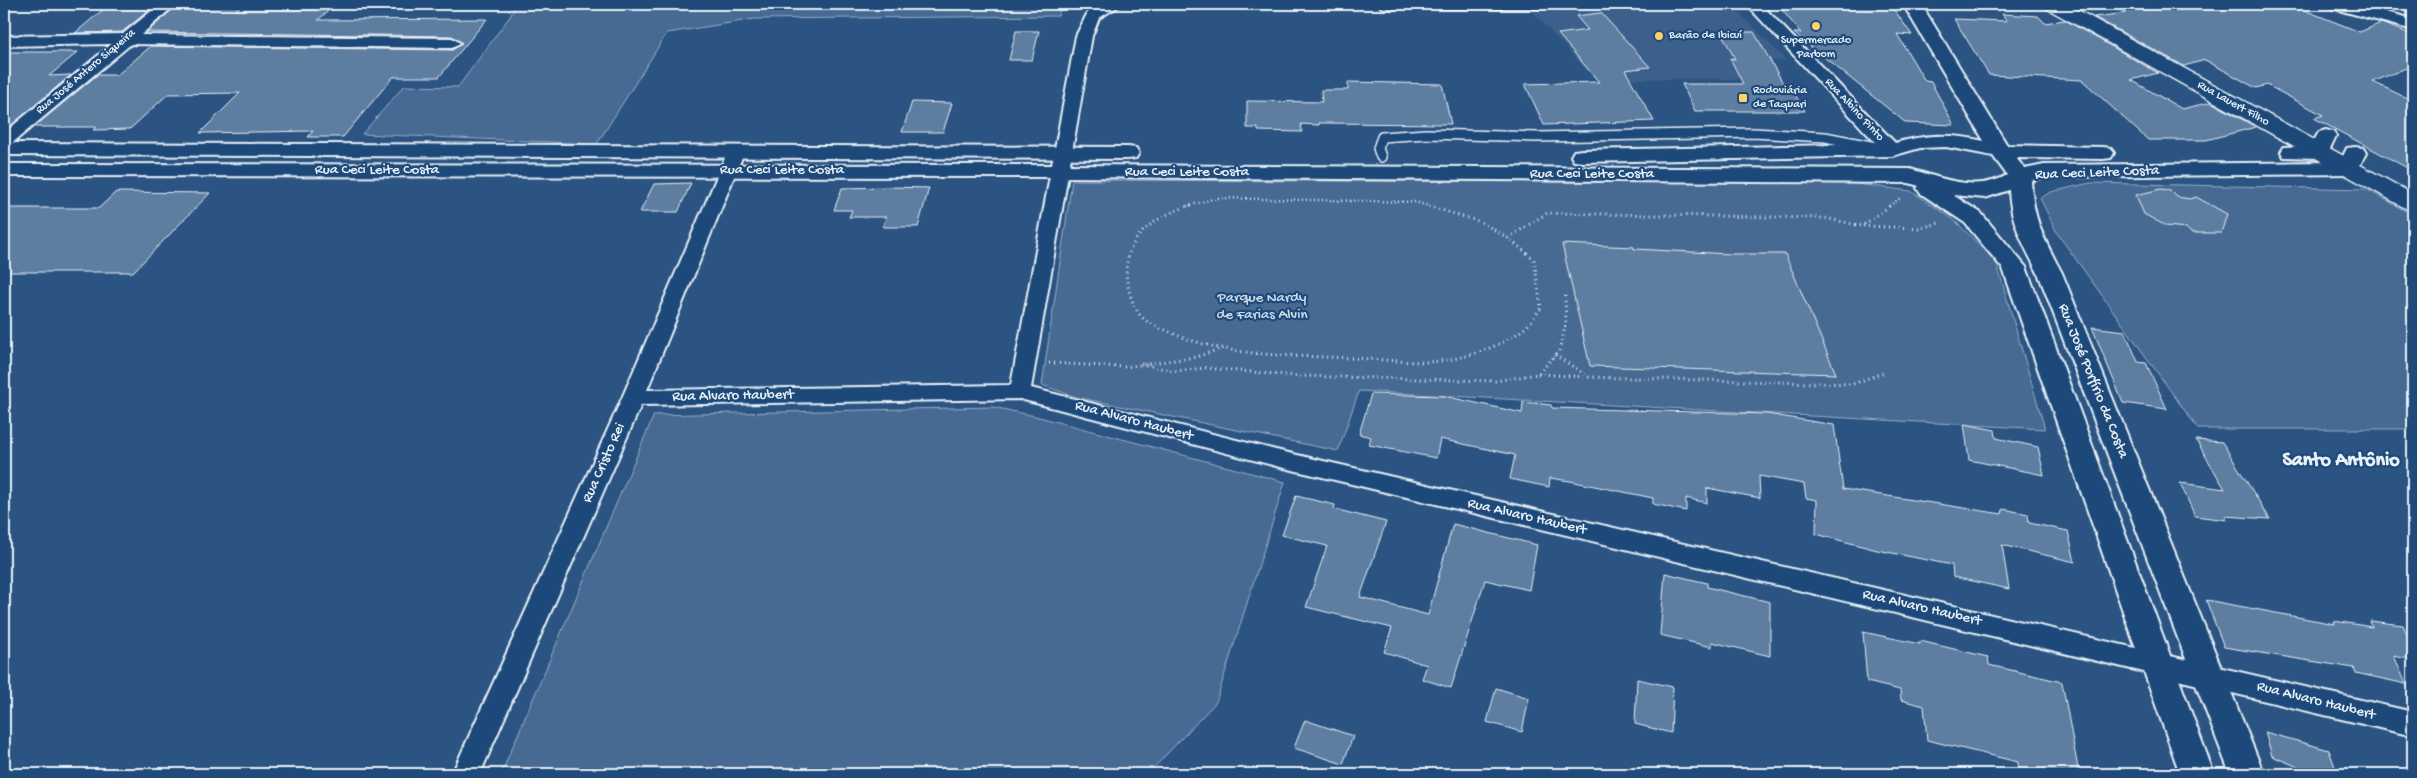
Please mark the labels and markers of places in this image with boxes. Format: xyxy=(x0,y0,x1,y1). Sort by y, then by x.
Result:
marker: Supermercado Parbom xyxy=(1810,20,1822,32)
place label: Barão de Ibicuí xyxy=(1668,29,1742,43)
marker: Barão de Ibicuí xyxy=(1653,30,1665,42)
place label: Supermercado Parbom xyxy=(1781,34,1851,62)
place label: Rodoviária de Taquari xyxy=(1753,84,1807,112)
marker: Rodoviária de Taquari xyxy=(1737,92,1749,104)

